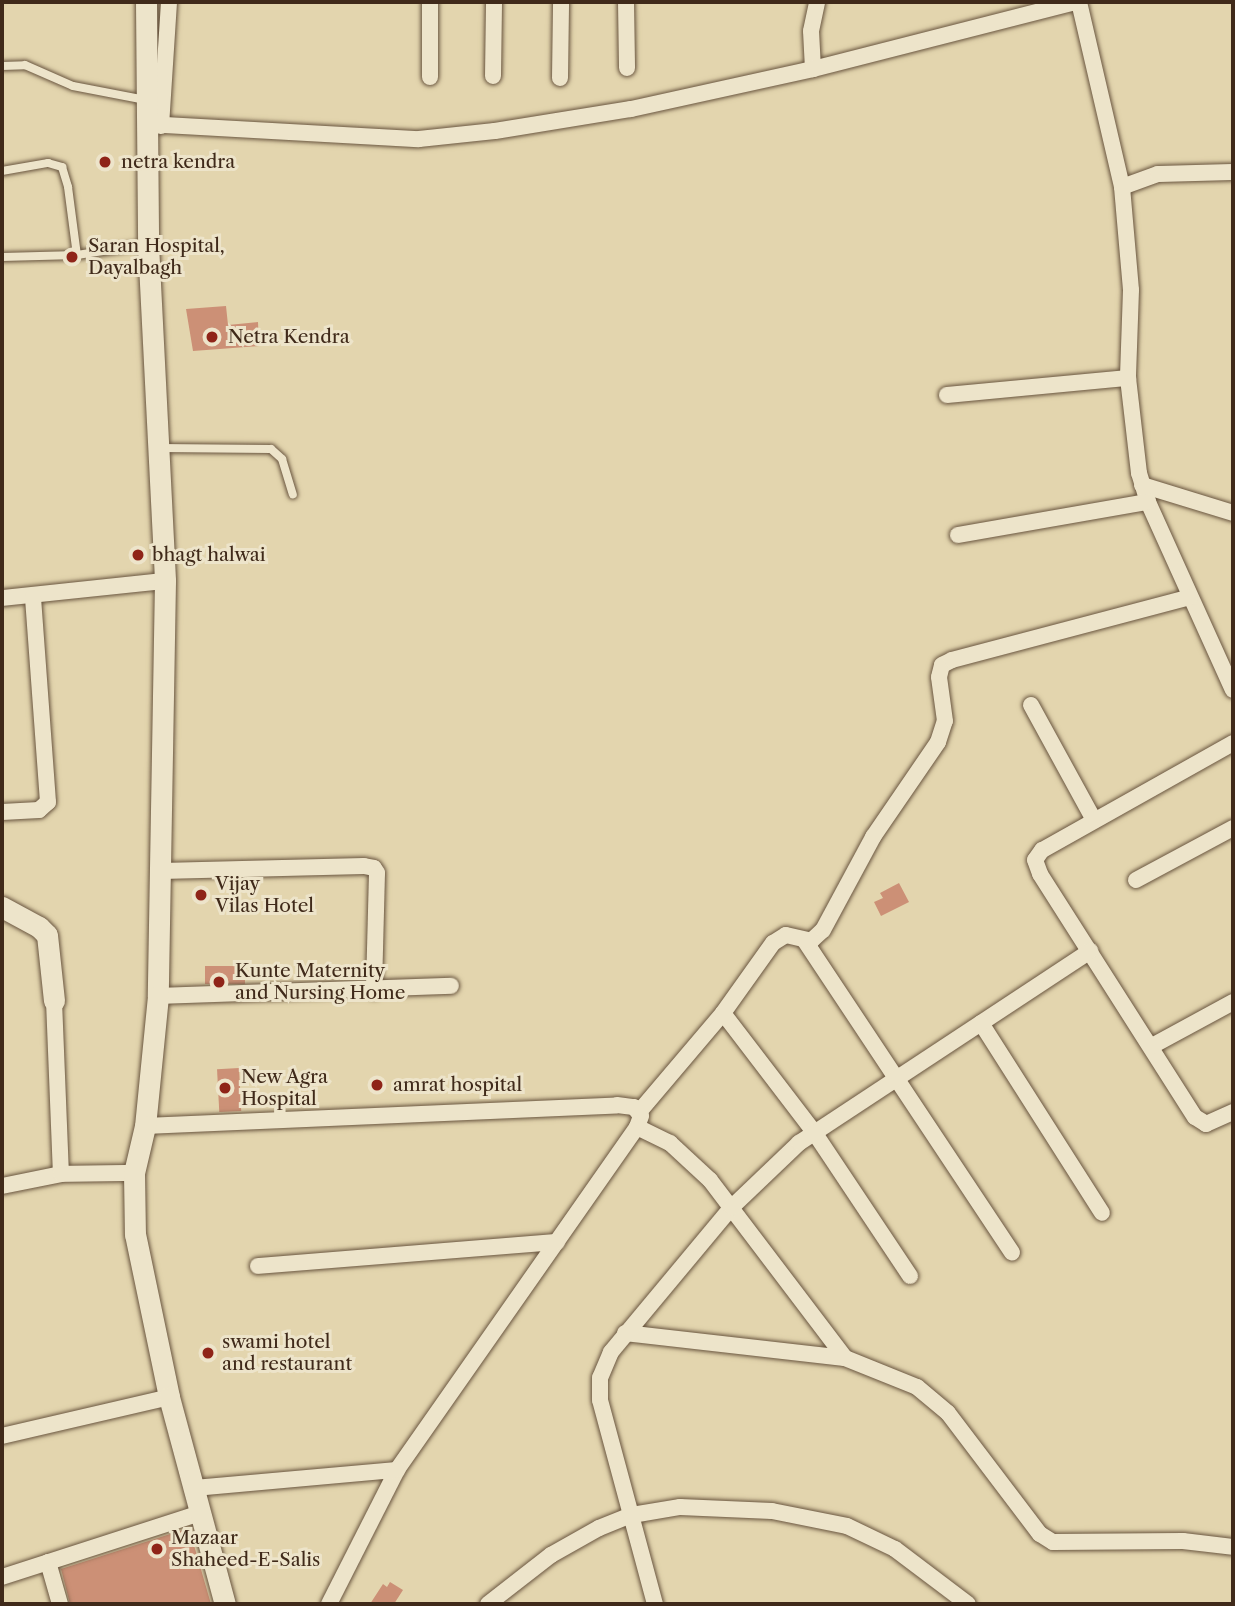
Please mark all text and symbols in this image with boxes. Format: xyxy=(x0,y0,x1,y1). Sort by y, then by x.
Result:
place label: netra kendra xyxy=(121,151,236,173)
marker: netra kendra xyxy=(95,152,115,172)
place label: Saran Hospital, Dayalbagh xyxy=(88,235,225,279)
marker: Saran Hospital, Dayalbagh xyxy=(62,247,82,267)
place label: Netra Kendra xyxy=(228,326,350,348)
marker: Netra Kendra xyxy=(202,327,222,347)
place label: bhagt halwai xyxy=(152,544,266,566)
marker: bhagt halwai xyxy=(130,547,146,563)
place label: Vijay Vilas Hotel xyxy=(215,873,314,917)
marker: Vijay Vilas Hotel xyxy=(193,887,209,903)
place label: Kunte Maternity and Nursing Home xyxy=(235,960,405,1004)
marker: Kunte Maternity and Nursing Home xyxy=(209,972,229,992)
place label: New Agra Hospital xyxy=(241,1066,329,1110)
place label: amrat hospital xyxy=(393,1074,522,1096)
marker: amrat hospital xyxy=(367,1075,387,1095)
marker: New Agra Hospital xyxy=(215,1078,235,1098)
place label: swami hotel and restaurant xyxy=(222,1331,352,1375)
marker: swami hotel and restaurant xyxy=(200,1345,216,1361)
place label: Mazaar Shaheed-E-Salis xyxy=(171,1527,320,1571)
marker: Mazaar Shaheed-E-Salis xyxy=(149,1541,165,1557)

